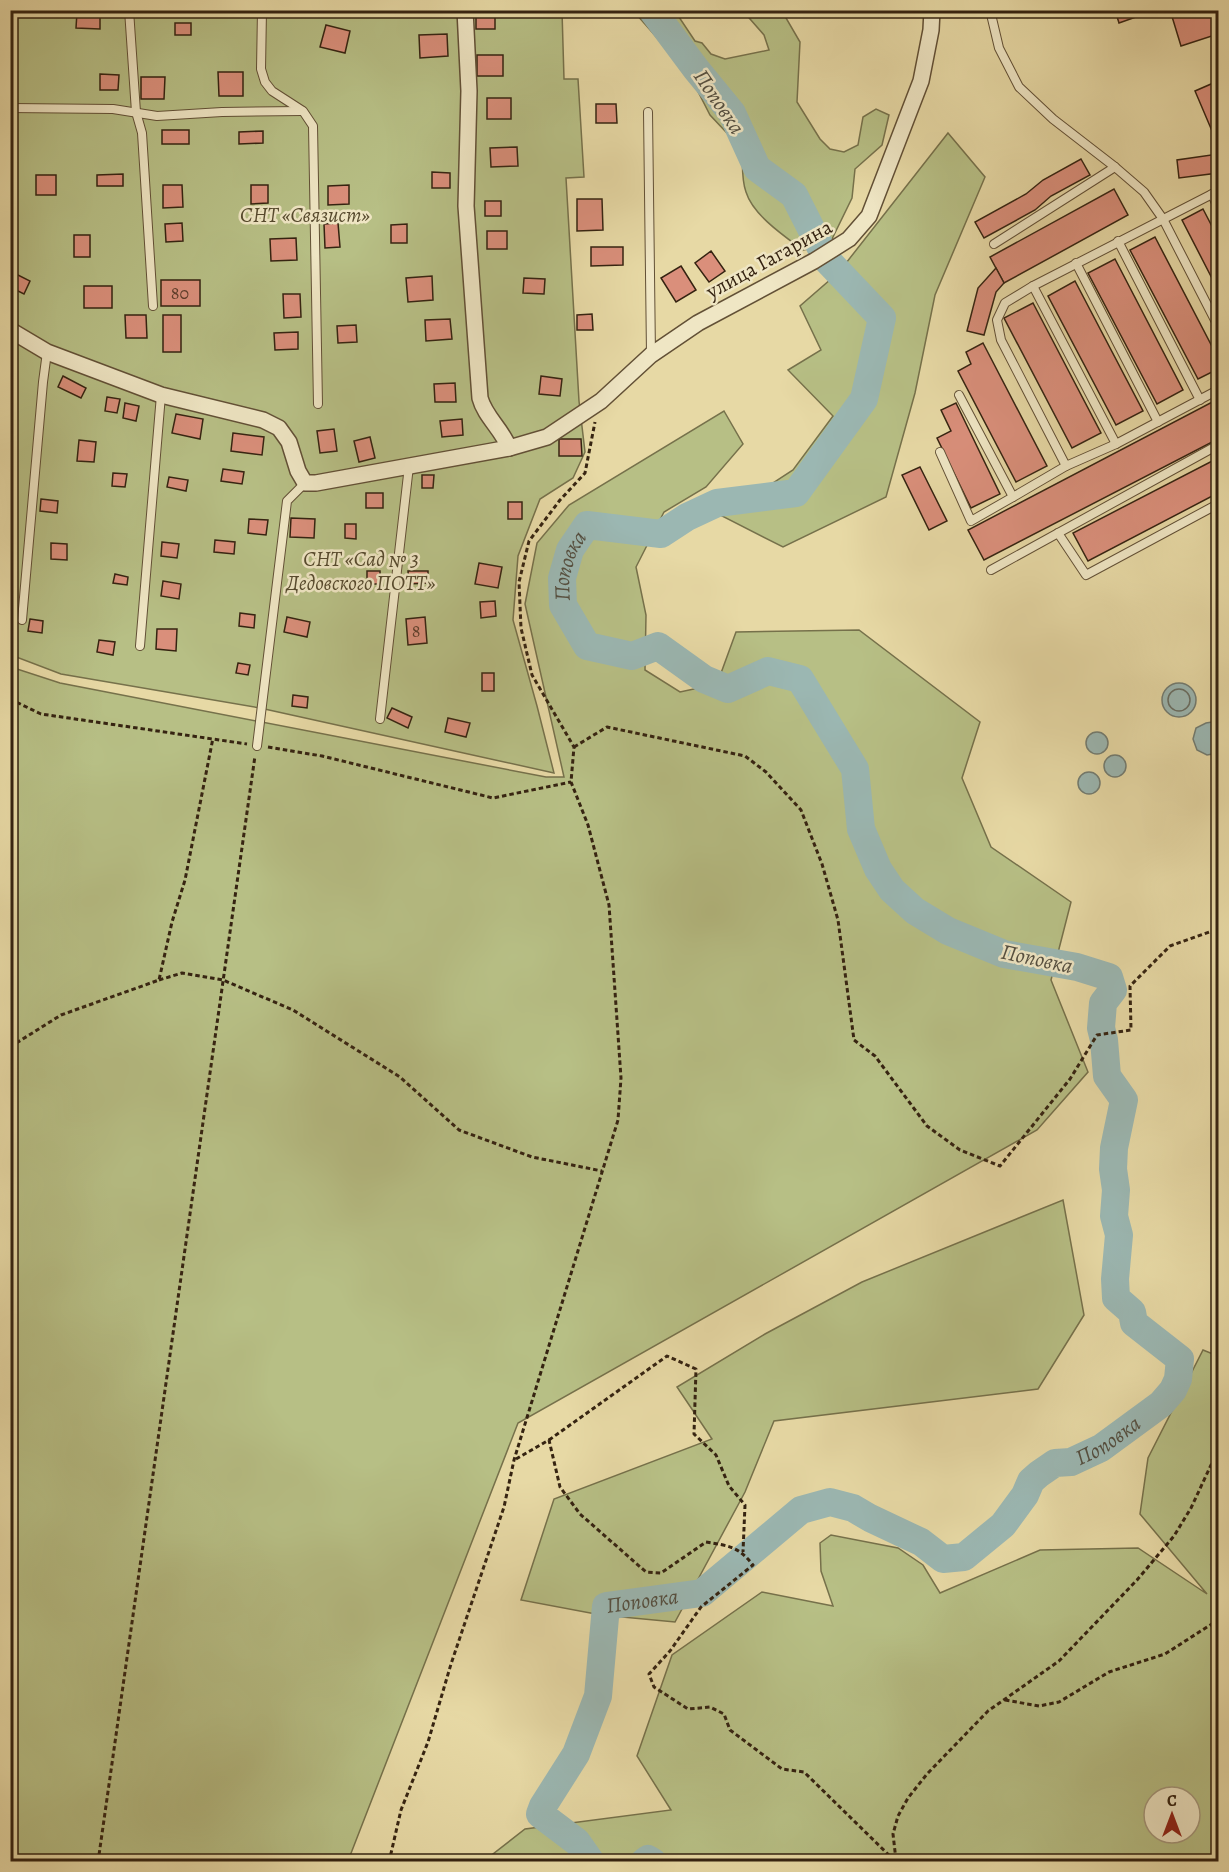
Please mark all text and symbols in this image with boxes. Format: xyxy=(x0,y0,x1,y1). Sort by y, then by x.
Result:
water label: Поповка xyxy=(686,64,752,140)
park label: СНТ «Связист» xyxy=(240,201,370,229)
street label: улица Гагарина xyxy=(700,213,837,306)
house number: 80 xyxy=(171,281,189,305)
water label: Поповка xyxy=(547,525,594,602)
park label: СНТ «Сад № 3 Дедовского ПОТТ» xyxy=(285,545,436,597)
house number: 8 xyxy=(412,619,420,643)
water label: Поповка xyxy=(998,937,1076,981)
water label: Поповка xyxy=(1071,1409,1147,1473)
water label: Поповка xyxy=(604,1581,680,1621)
north arrow xyxy=(1142,1785,1202,1845)
text: С xyxy=(1167,1790,1177,1812)

